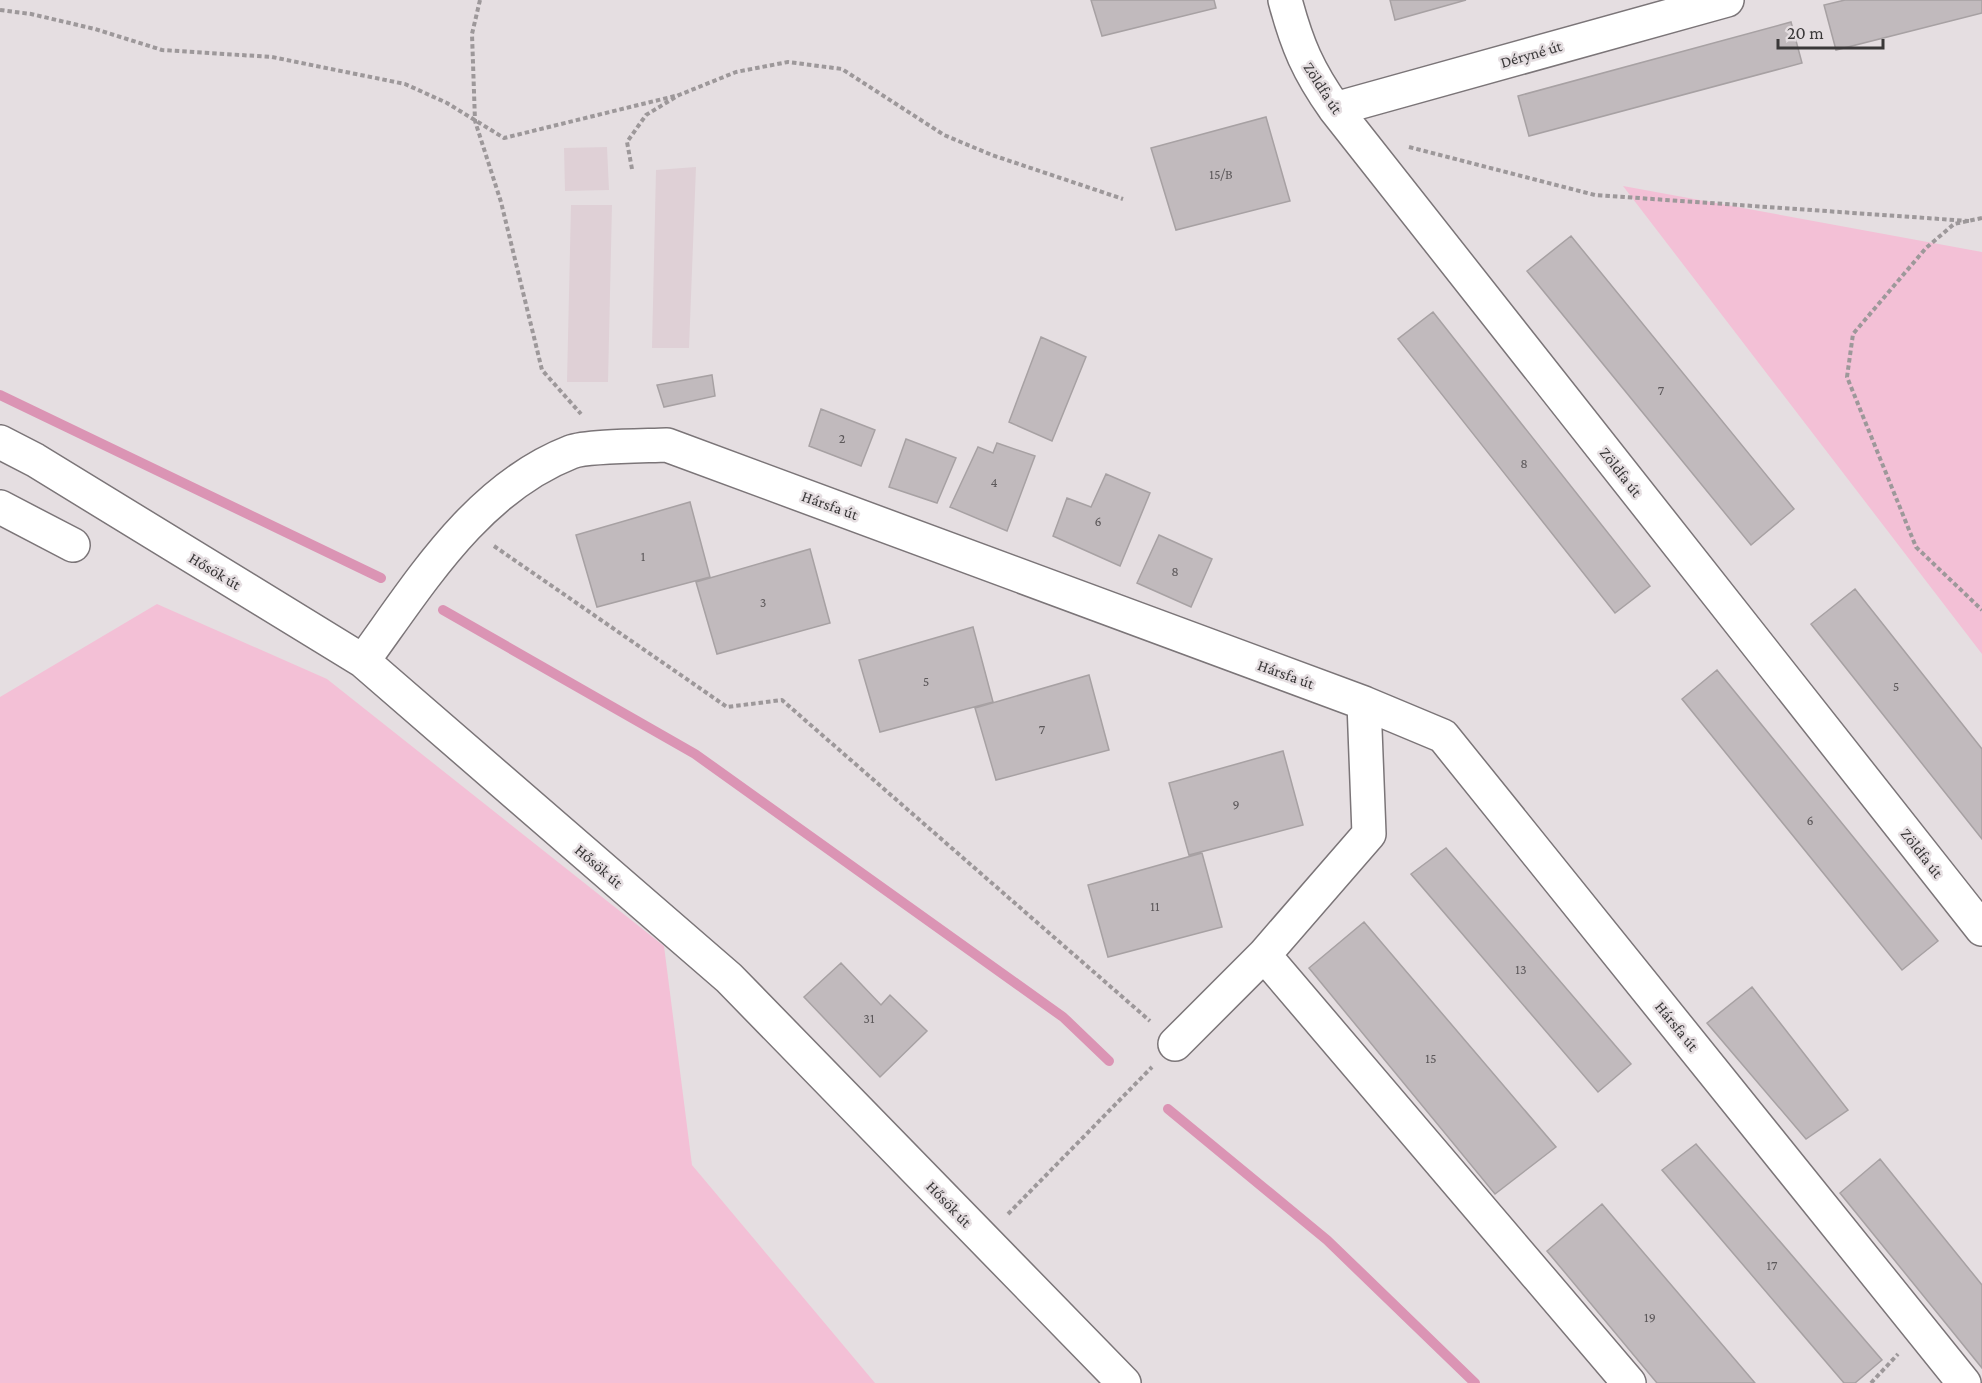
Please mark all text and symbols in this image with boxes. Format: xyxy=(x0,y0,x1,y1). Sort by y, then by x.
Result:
scale bar xyxy=(1778,12,1883,50)
text: 20 m xyxy=(1787,23,1824,43)
street label: Déryné út xyxy=(1498,37,1565,72)
street label: Zöldfa út xyxy=(1300,59,1346,117)
house number: 15/B xyxy=(1209,166,1233,182)
house number: 7 xyxy=(1658,382,1665,398)
house number: 2 xyxy=(839,430,846,446)
street label: Zöldfa út xyxy=(1597,444,1646,501)
house number: 8 xyxy=(1520,455,1528,471)
house number: 4 xyxy=(990,474,998,490)
street label: Hársfa út xyxy=(800,487,861,523)
house number: 6 xyxy=(1094,513,1102,529)
house number: 1 xyxy=(641,548,646,564)
street label: Hősök út xyxy=(186,549,244,593)
house number: 8 xyxy=(1171,563,1179,579)
house number: 3 xyxy=(760,594,766,610)
street label: Hársfa út xyxy=(1256,656,1317,692)
house number: 5 xyxy=(923,673,929,689)
house number: 5 xyxy=(1893,678,1899,694)
house number: 7 xyxy=(1039,721,1046,737)
house number: 9 xyxy=(1232,796,1240,812)
house number: 6 xyxy=(1806,812,1814,828)
street label: Zöldfa út xyxy=(1898,825,1947,882)
street label: Hősök út xyxy=(572,841,627,892)
house number: 11 xyxy=(1150,898,1160,914)
house number: 13 xyxy=(1515,961,1527,977)
street label: Hársfa út xyxy=(1652,998,1703,1055)
house number: 31 xyxy=(863,1010,875,1026)
house number: 15 xyxy=(1425,1050,1437,1066)
street label: Hősök út xyxy=(923,1178,975,1231)
house number: 17 xyxy=(1766,1257,1778,1273)
house number: 19 xyxy=(1644,1309,1656,1325)

